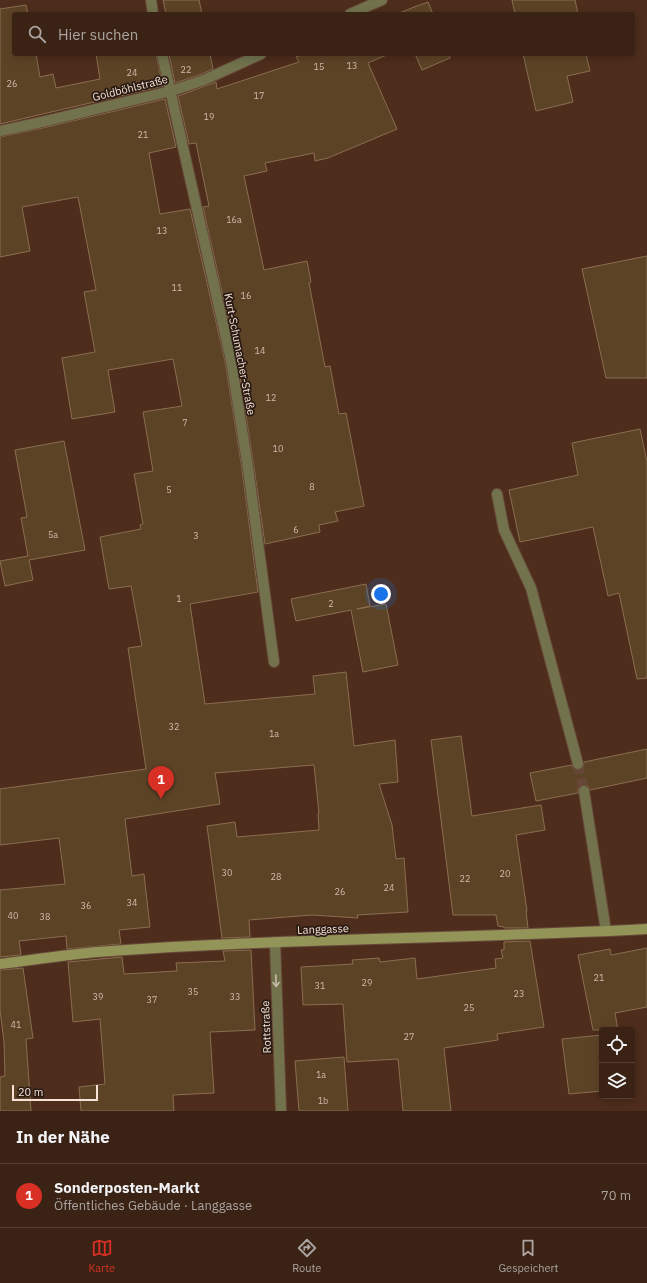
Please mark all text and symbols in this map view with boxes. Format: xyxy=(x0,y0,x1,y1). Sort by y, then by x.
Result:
search box xyxy=(12,12,635,56)
icon: search xyxy=(26,23,48,45)
text: Hier suchen xyxy=(58,25,138,44)
house number: 13 xyxy=(347,60,357,71)
house number: 15 xyxy=(314,61,324,72)
house number: 22 xyxy=(181,64,191,75)
house number: 24 xyxy=(127,67,137,78)
street label: Goldböhlstraße xyxy=(91,72,169,104)
house number: 26 xyxy=(7,78,17,89)
house number: 17 xyxy=(254,90,264,101)
house number: 19 xyxy=(204,111,214,122)
house number: 21 xyxy=(138,129,148,140)
house number: 16a xyxy=(226,214,242,225)
house number: 13 xyxy=(157,225,167,236)
house number: 11 xyxy=(172,282,182,293)
house number: 16 xyxy=(241,290,251,301)
street label: Kurt-Schumacher-Straße xyxy=(221,292,259,416)
house number: 14 xyxy=(255,345,265,356)
house number: 12 xyxy=(266,392,276,403)
house number: 7 xyxy=(182,417,188,428)
house number: 10 xyxy=(273,443,283,454)
house number: 8 xyxy=(309,481,315,492)
house number: 5 xyxy=(166,484,172,495)
house number: 6 xyxy=(293,524,299,535)
house number: 5a xyxy=(48,529,58,540)
house number: 3 xyxy=(193,530,199,541)
your location xyxy=(371,584,391,604)
house number: 1 xyxy=(176,593,182,604)
house number: 2 xyxy=(328,598,334,609)
house number: 32 xyxy=(169,721,179,732)
house number: 1a xyxy=(269,728,279,739)
pin: 1 xyxy=(148,766,174,799)
house number: 30 xyxy=(222,867,232,878)
house number: 20 xyxy=(500,868,510,879)
house number: 28 xyxy=(271,871,281,882)
house number: 22 xyxy=(460,873,470,884)
house number: 24 xyxy=(384,882,394,893)
house number: 26 xyxy=(335,886,345,897)
house number: 34 xyxy=(127,897,137,908)
house number: 36 xyxy=(81,900,91,911)
house number: 40 xyxy=(8,910,18,921)
house number: 38 xyxy=(40,911,50,922)
street label: Langgasse xyxy=(297,921,349,937)
house number: 21 xyxy=(594,972,604,983)
one-way arrow xyxy=(273,974,280,987)
house number: 29 xyxy=(362,977,372,988)
house number: 31 xyxy=(315,980,325,991)
house number: 35 xyxy=(188,986,198,997)
house number: 23 xyxy=(514,988,524,999)
house number: 39 xyxy=(93,991,103,1002)
house number: 33 xyxy=(230,991,240,1002)
house number: 37 xyxy=(147,994,157,1005)
street label: Rottstraße xyxy=(258,1000,274,1054)
house number: 25 xyxy=(464,1002,474,1013)
house number: 41 xyxy=(11,1019,21,1030)
map controls xyxy=(599,1027,635,1099)
button: locate xyxy=(599,1027,635,1063)
house number: 27 xyxy=(404,1031,414,1042)
button: layers xyxy=(599,1063,635,1099)
house number: 1a xyxy=(316,1069,326,1080)
scale bar xyxy=(12,1083,98,1102)
text: 20 m xyxy=(18,1085,43,1099)
house number: 1b xyxy=(318,1095,328,1106)
text: In der Nähe xyxy=(16,1126,110,1148)
text: Sonderposten-Markt xyxy=(54,1178,200,1197)
text: 1 xyxy=(25,1187,33,1204)
text: 70 m xyxy=(601,1187,631,1204)
text: Öffentliches Gebäude · Langgasse xyxy=(54,1197,252,1214)
tab: Karte xyxy=(89,1237,115,1275)
tab: Route xyxy=(292,1237,321,1275)
tab: Gespeichert xyxy=(498,1237,558,1275)

